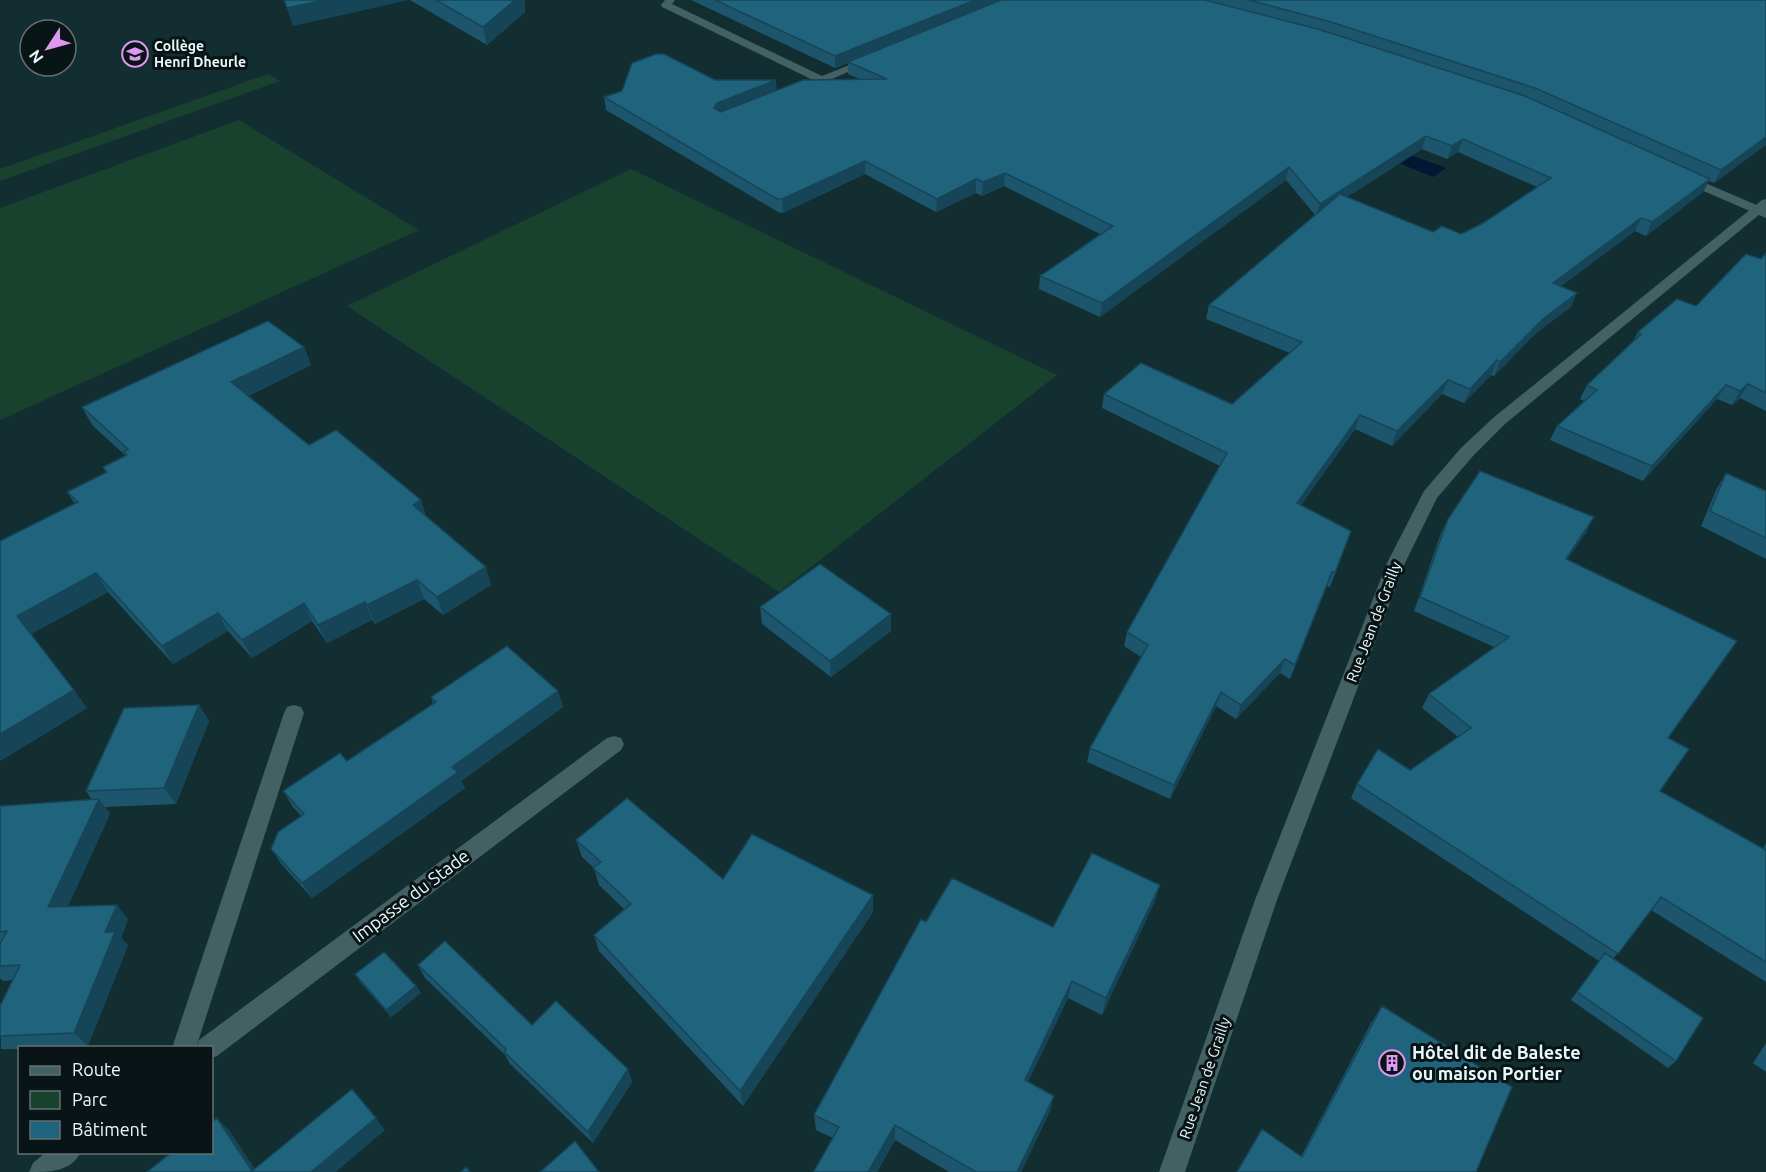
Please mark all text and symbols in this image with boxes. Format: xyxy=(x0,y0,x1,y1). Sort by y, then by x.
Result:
north arrow xyxy=(18,18,78,78)
place label: Collège Henri Dheurle xyxy=(154,38,246,70)
school or university icon: Collège Henri Dheurle xyxy=(120,39,150,69)
text: N xyxy=(25,47,47,67)
street label: Rue Jean de Grailly xyxy=(1343,559,1404,684)
street label: Impasse du Stade xyxy=(348,845,473,946)
street label: Rue Jean de Grailly xyxy=(1176,1015,1233,1141)
place label: Hôtel dit de Baleste ou maison Portier xyxy=(1412,1042,1581,1083)
legend xyxy=(18,1046,213,1154)
building icon: Hôtel dit de Baleste ou maison Portier xyxy=(1377,1048,1407,1078)
text: Route xyxy=(72,1059,121,1079)
text: Parc xyxy=(72,1089,107,1109)
text: Bâtiment xyxy=(72,1119,147,1139)

